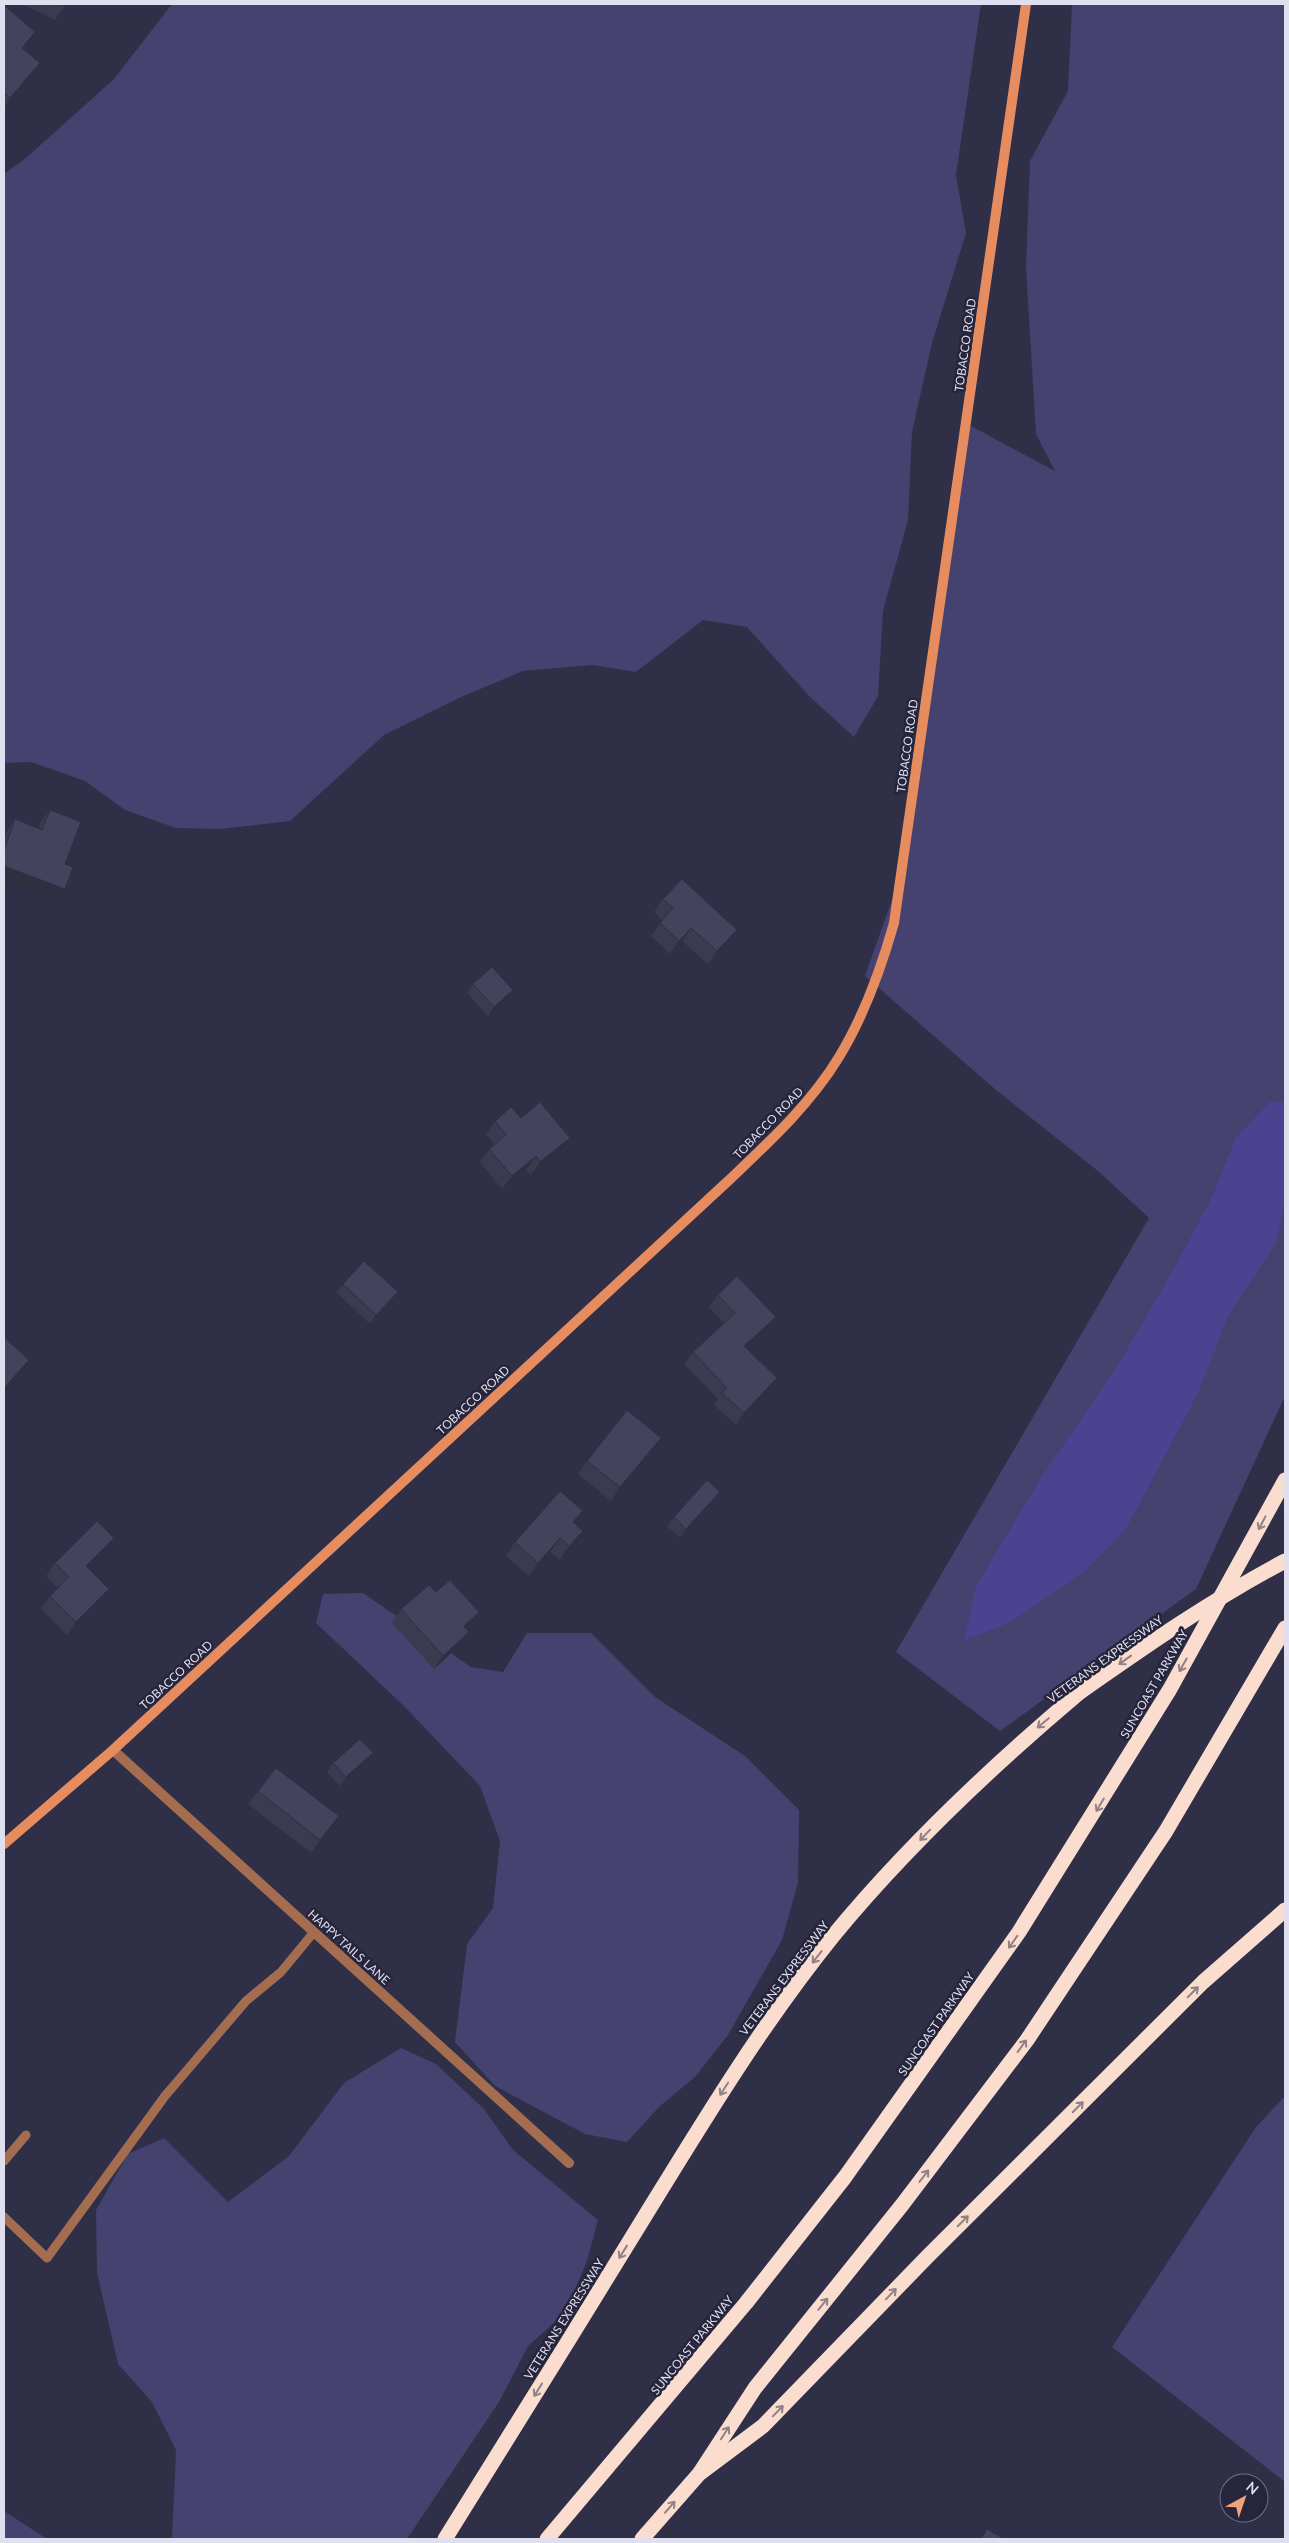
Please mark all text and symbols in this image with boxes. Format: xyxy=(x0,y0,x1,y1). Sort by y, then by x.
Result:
street label: TOBACCO ROAD xyxy=(951,297,979,393)
street label: TOBACCO ROAD xyxy=(893,698,921,794)
street label: TOBACCO ROAD xyxy=(730,1084,806,1162)
street label: TOBACCO ROAD xyxy=(433,1362,513,1438)
one-way arrow xyxy=(1257,1515,1266,1530)
street label: VETERANS EXPRESSWAY xyxy=(1044,1612,1166,1706)
street label: SUNCOAST PARKWAY xyxy=(1117,1627,1192,1741)
street label: TOBACCO ROAD xyxy=(136,1637,216,1713)
one-way arrow xyxy=(1118,1655,1132,1665)
one-way arrow xyxy=(1178,1657,1188,1672)
one-way arrow xyxy=(1037,1718,1050,1729)
one-way arrow xyxy=(1095,1797,1105,1811)
one-way arrow xyxy=(919,1828,931,1841)
street label: HAPPY TAILS LANE xyxy=(305,1906,393,1988)
street label: VETERANS EXPRESSWAY xyxy=(736,1917,832,2038)
one-way arrow xyxy=(1008,1934,1018,1948)
one-way arrow xyxy=(812,1950,823,1963)
street label: SUNCOAST PARKWAY xyxy=(895,1969,978,2079)
one-way arrow xyxy=(1187,1986,1199,1998)
one-way arrow xyxy=(1017,2040,1027,2054)
one-way arrow xyxy=(719,2082,729,2096)
one-way arrow xyxy=(1072,2101,1084,2113)
one-way arrow xyxy=(919,2170,930,2183)
one-way arrow xyxy=(957,2215,969,2228)
one-way arrow xyxy=(618,2244,628,2258)
street label: VETERANS EXPRESSWAY xyxy=(521,2255,608,2382)
one-way arrow xyxy=(885,2288,897,2301)
street label: SUNCOAST PARKWAY xyxy=(647,2292,737,2398)
one-way arrow xyxy=(818,2297,829,2310)
one-way arrow xyxy=(532,2383,543,2397)
one-way arrow xyxy=(772,2405,784,2417)
one-way arrow xyxy=(720,2426,730,2440)
north arrow xyxy=(1219,2473,1269,2523)
text: N xyxy=(1243,2478,1262,2498)
one-way arrow xyxy=(665,2500,676,2513)

